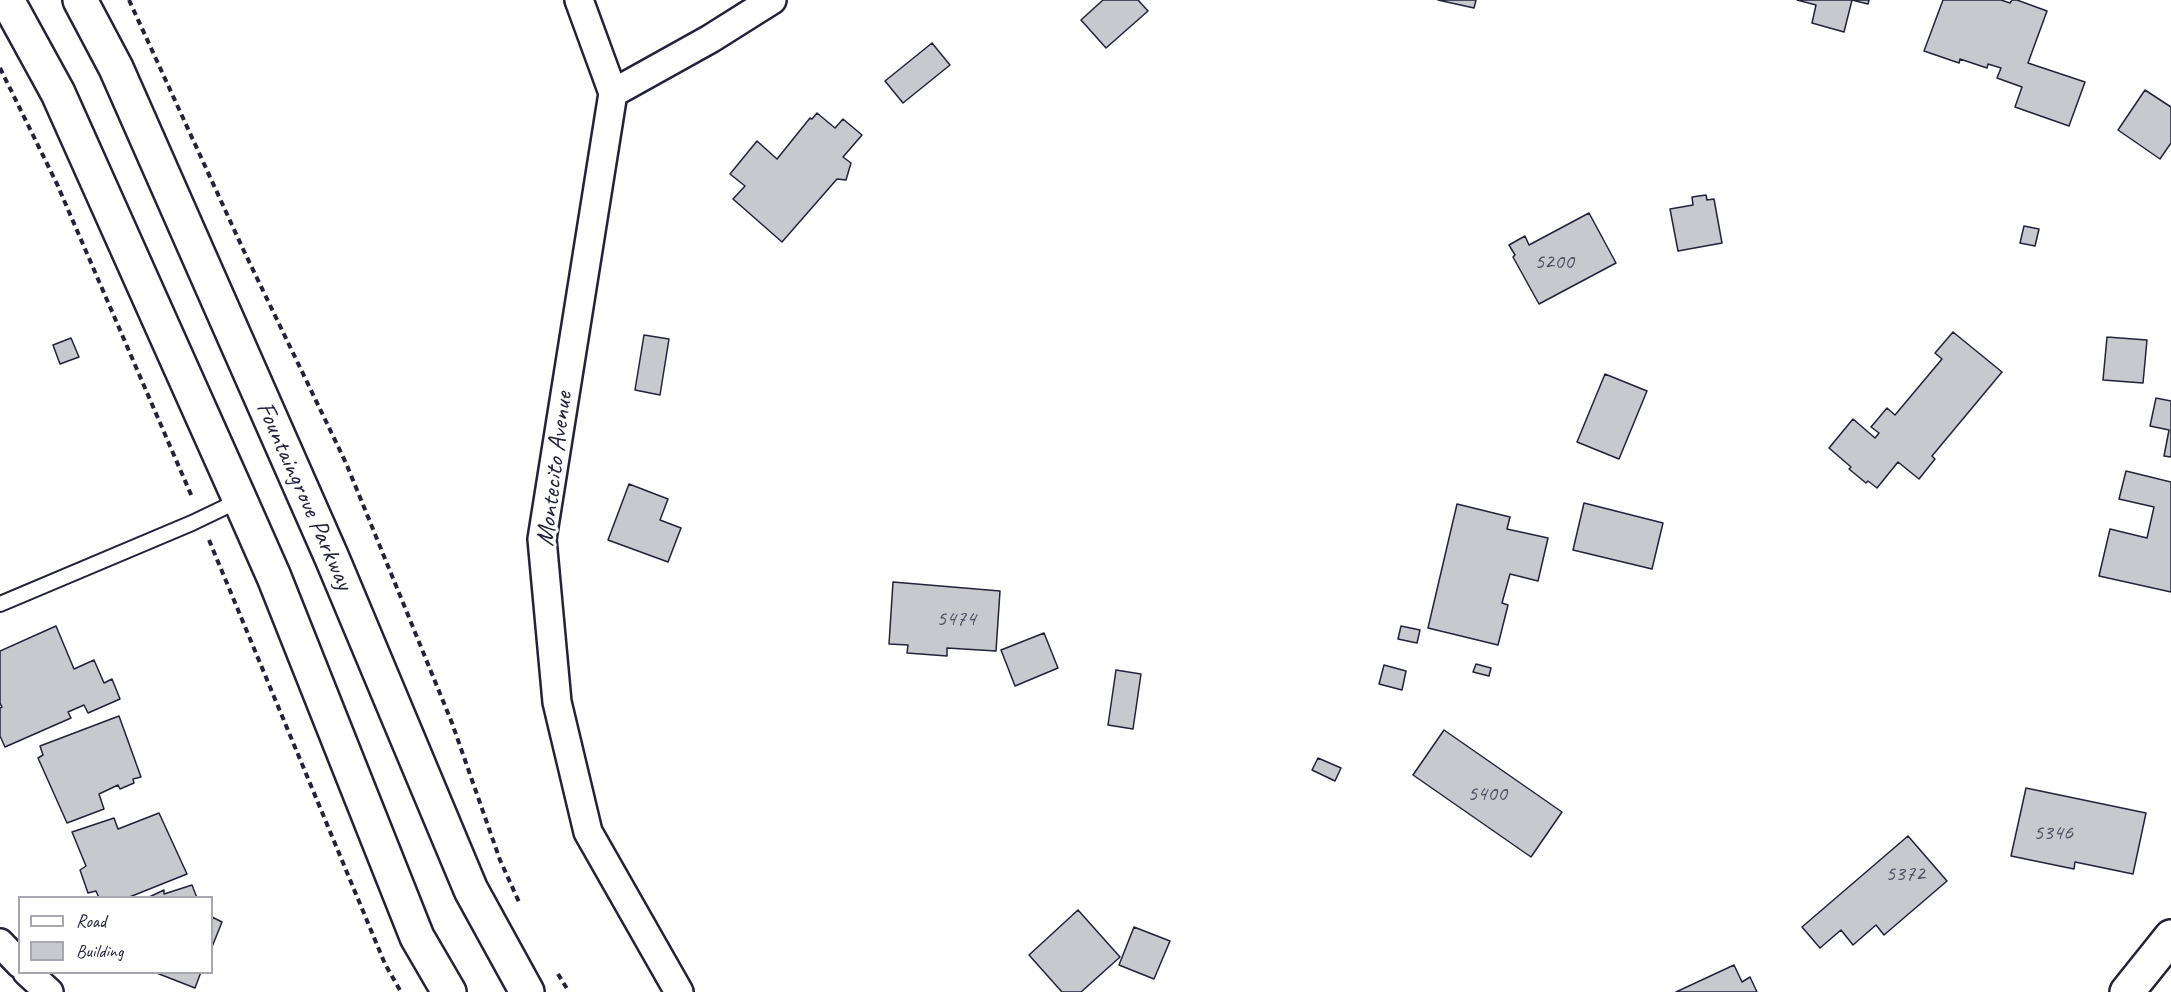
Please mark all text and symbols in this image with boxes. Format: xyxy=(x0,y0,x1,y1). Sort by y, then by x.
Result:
house number: 5200 xyxy=(1534,249,1574,275)
street label: Montecito Avenue xyxy=(530,390,580,548)
street label: Fountaingrove Parkway xyxy=(249,397,359,595)
house number: 5474 xyxy=(936,606,976,632)
house number: 5400 xyxy=(1467,781,1507,807)
house number: 5346 xyxy=(2033,820,2073,846)
house number: 5372 xyxy=(1885,861,1925,887)
legend xyxy=(18,896,213,974)
text: Road xyxy=(76,910,106,932)
text: Building xyxy=(76,940,123,962)

